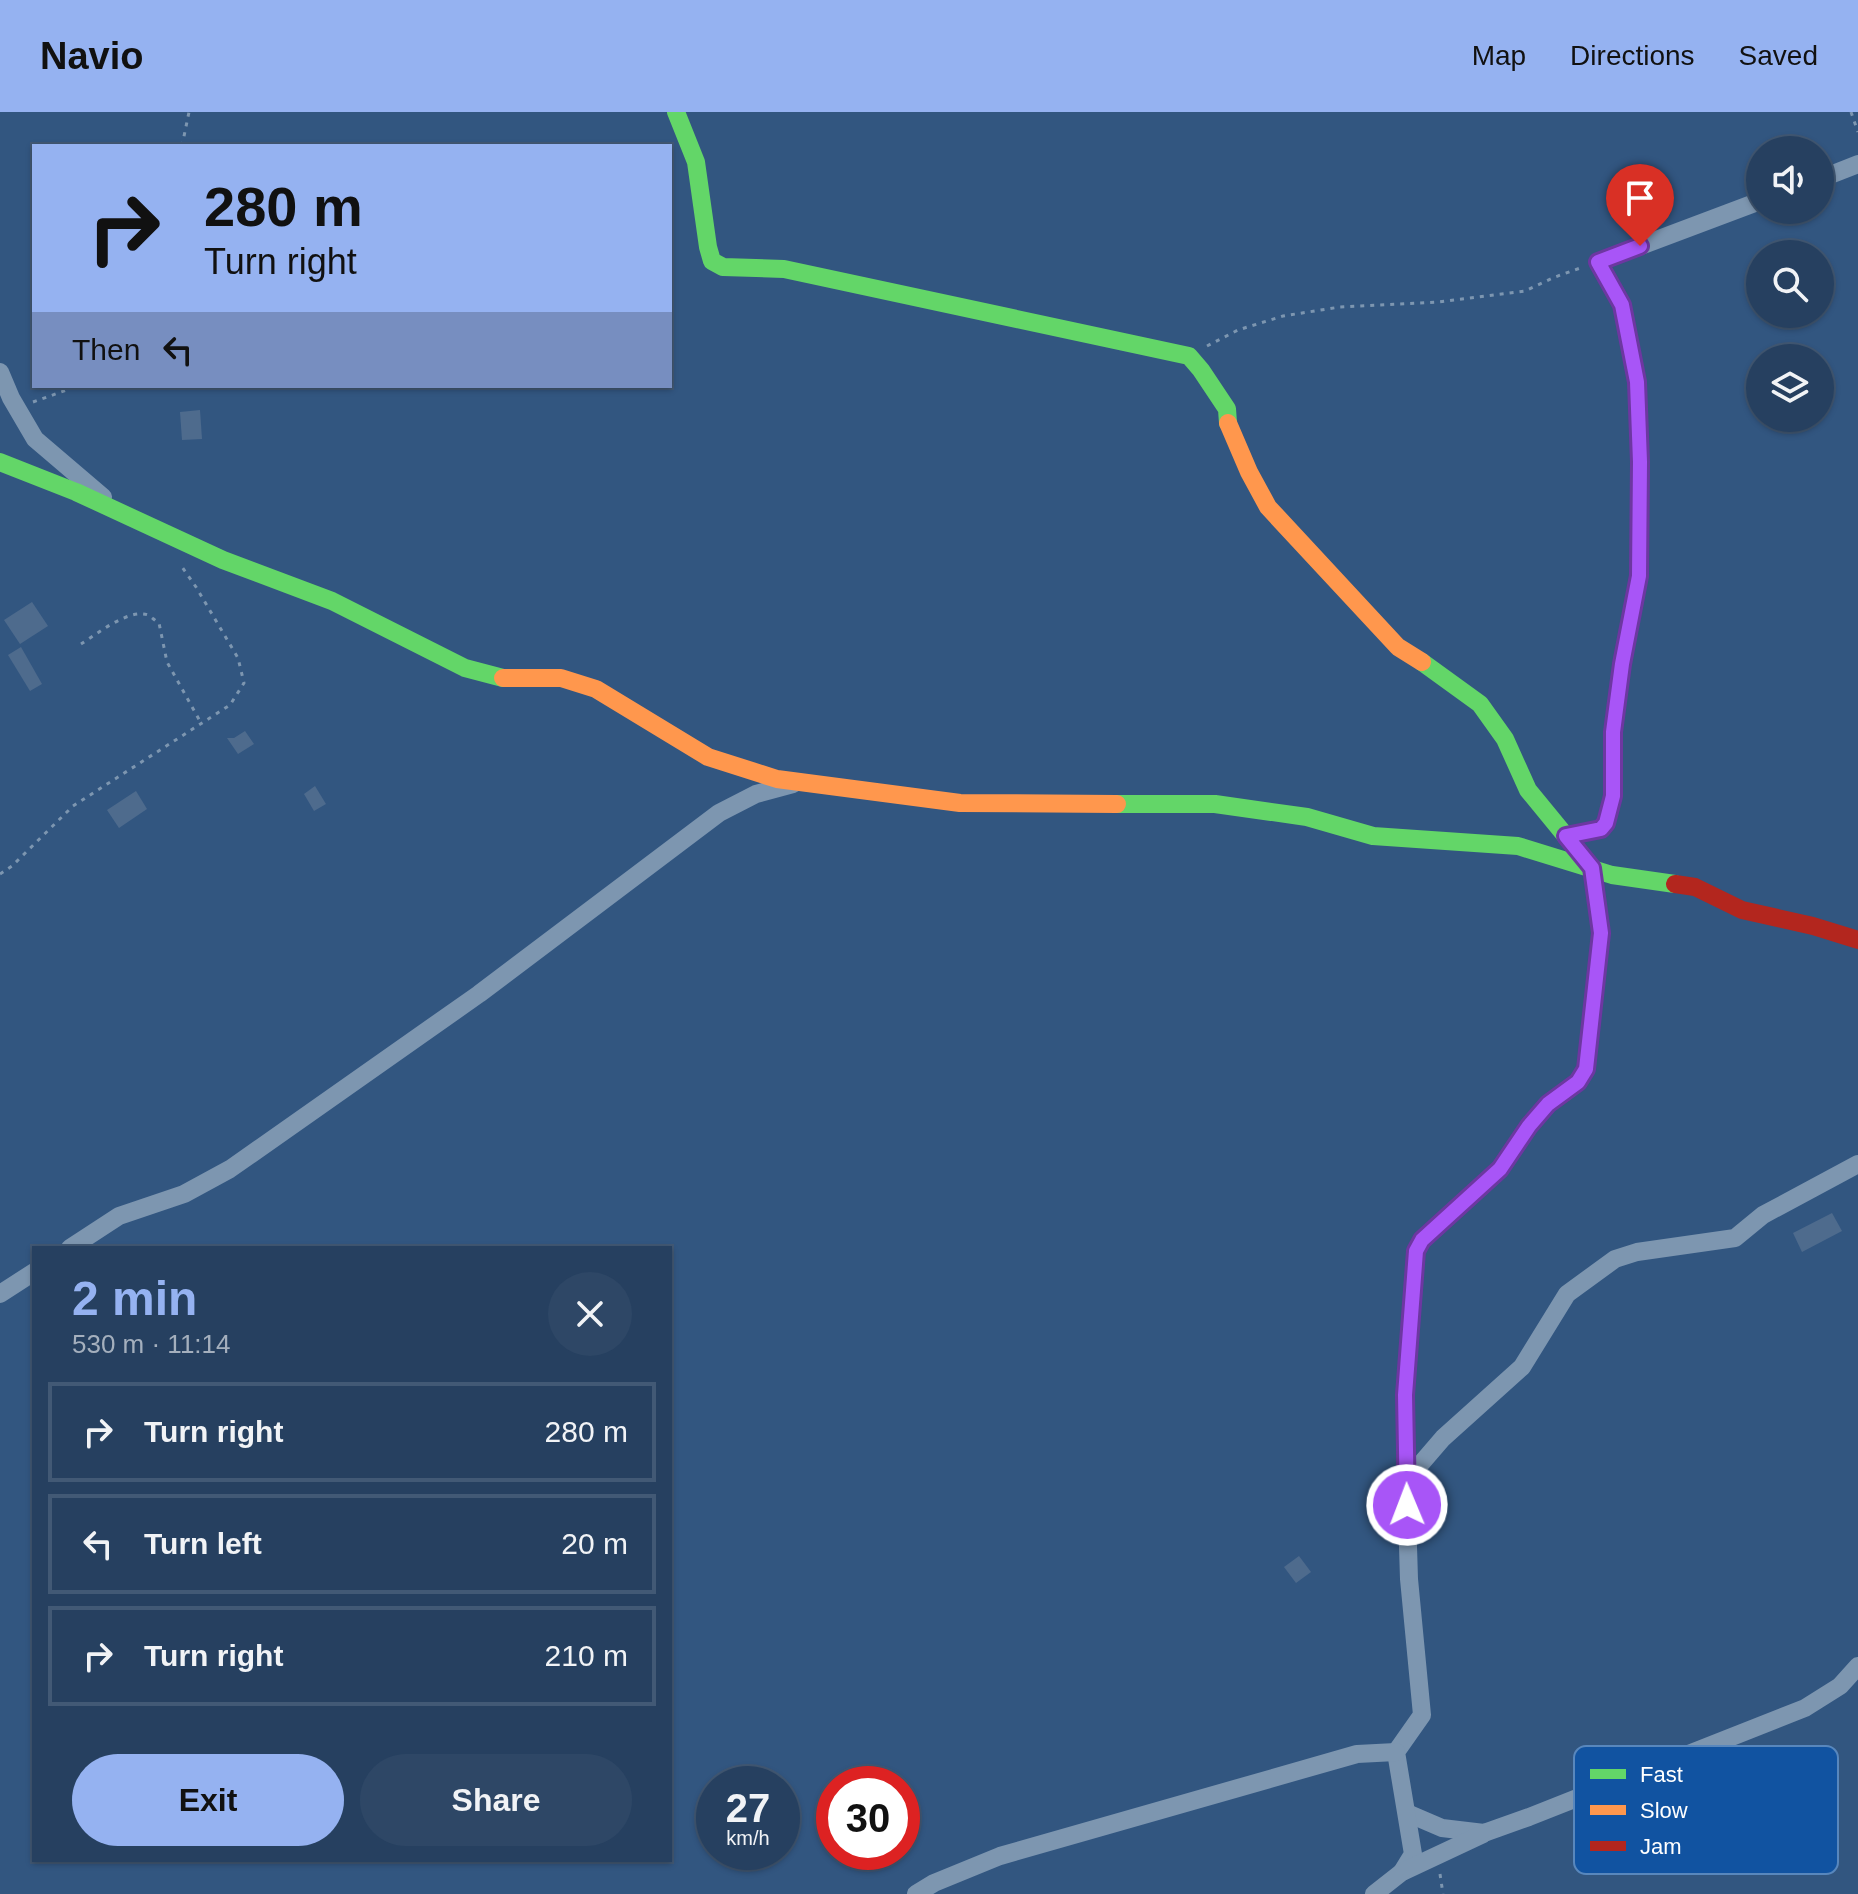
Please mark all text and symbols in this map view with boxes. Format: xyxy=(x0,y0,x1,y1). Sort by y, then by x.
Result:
text: Navio xyxy=(40,35,143,77)
text: Map xyxy=(1472,40,1526,71)
text: Directions xyxy=(1570,40,1695,71)
text: Saved xyxy=(1739,40,1818,71)
map controls xyxy=(1746,136,1834,432)
button: sound xyxy=(1746,136,1834,224)
pin xyxy=(1606,164,1674,246)
text: 280 m xyxy=(204,175,363,238)
icon: right xyxy=(72,176,176,280)
icon: arrive xyxy=(1618,176,1662,220)
button: search xyxy=(1746,240,1834,328)
text: Turn right xyxy=(204,241,357,282)
icon: left xyxy=(156,328,200,372)
text: Then xyxy=(72,333,140,366)
button: layers xyxy=(1746,344,1834,432)
text: 2 min xyxy=(72,1272,197,1325)
button: close xyxy=(548,1272,632,1356)
text: 530 m · 11:14 xyxy=(72,1329,231,1359)
icon: right xyxy=(76,1410,120,1454)
text: Turn right xyxy=(144,1415,283,1448)
text: 280 m xyxy=(545,1415,628,1448)
position arrow xyxy=(1365,1463,1449,1547)
icon: left xyxy=(76,1522,120,1566)
text: Turn left xyxy=(144,1527,262,1560)
text: 20 m xyxy=(561,1527,628,1560)
icon: right xyxy=(76,1634,120,1678)
text: Turn right xyxy=(144,1639,283,1672)
text: 210 m xyxy=(545,1639,628,1672)
legend xyxy=(1574,1746,1838,1874)
button: Exit xyxy=(72,1754,344,1846)
button: Share xyxy=(360,1754,632,1846)
text: Fast xyxy=(1640,1762,1683,1787)
speed limit sign: 30 xyxy=(816,1766,920,1870)
text: 27 xyxy=(726,1786,770,1830)
text: Slow xyxy=(1640,1798,1688,1823)
text: km/h xyxy=(726,1827,770,1849)
text: Jam xyxy=(1640,1834,1682,1859)

